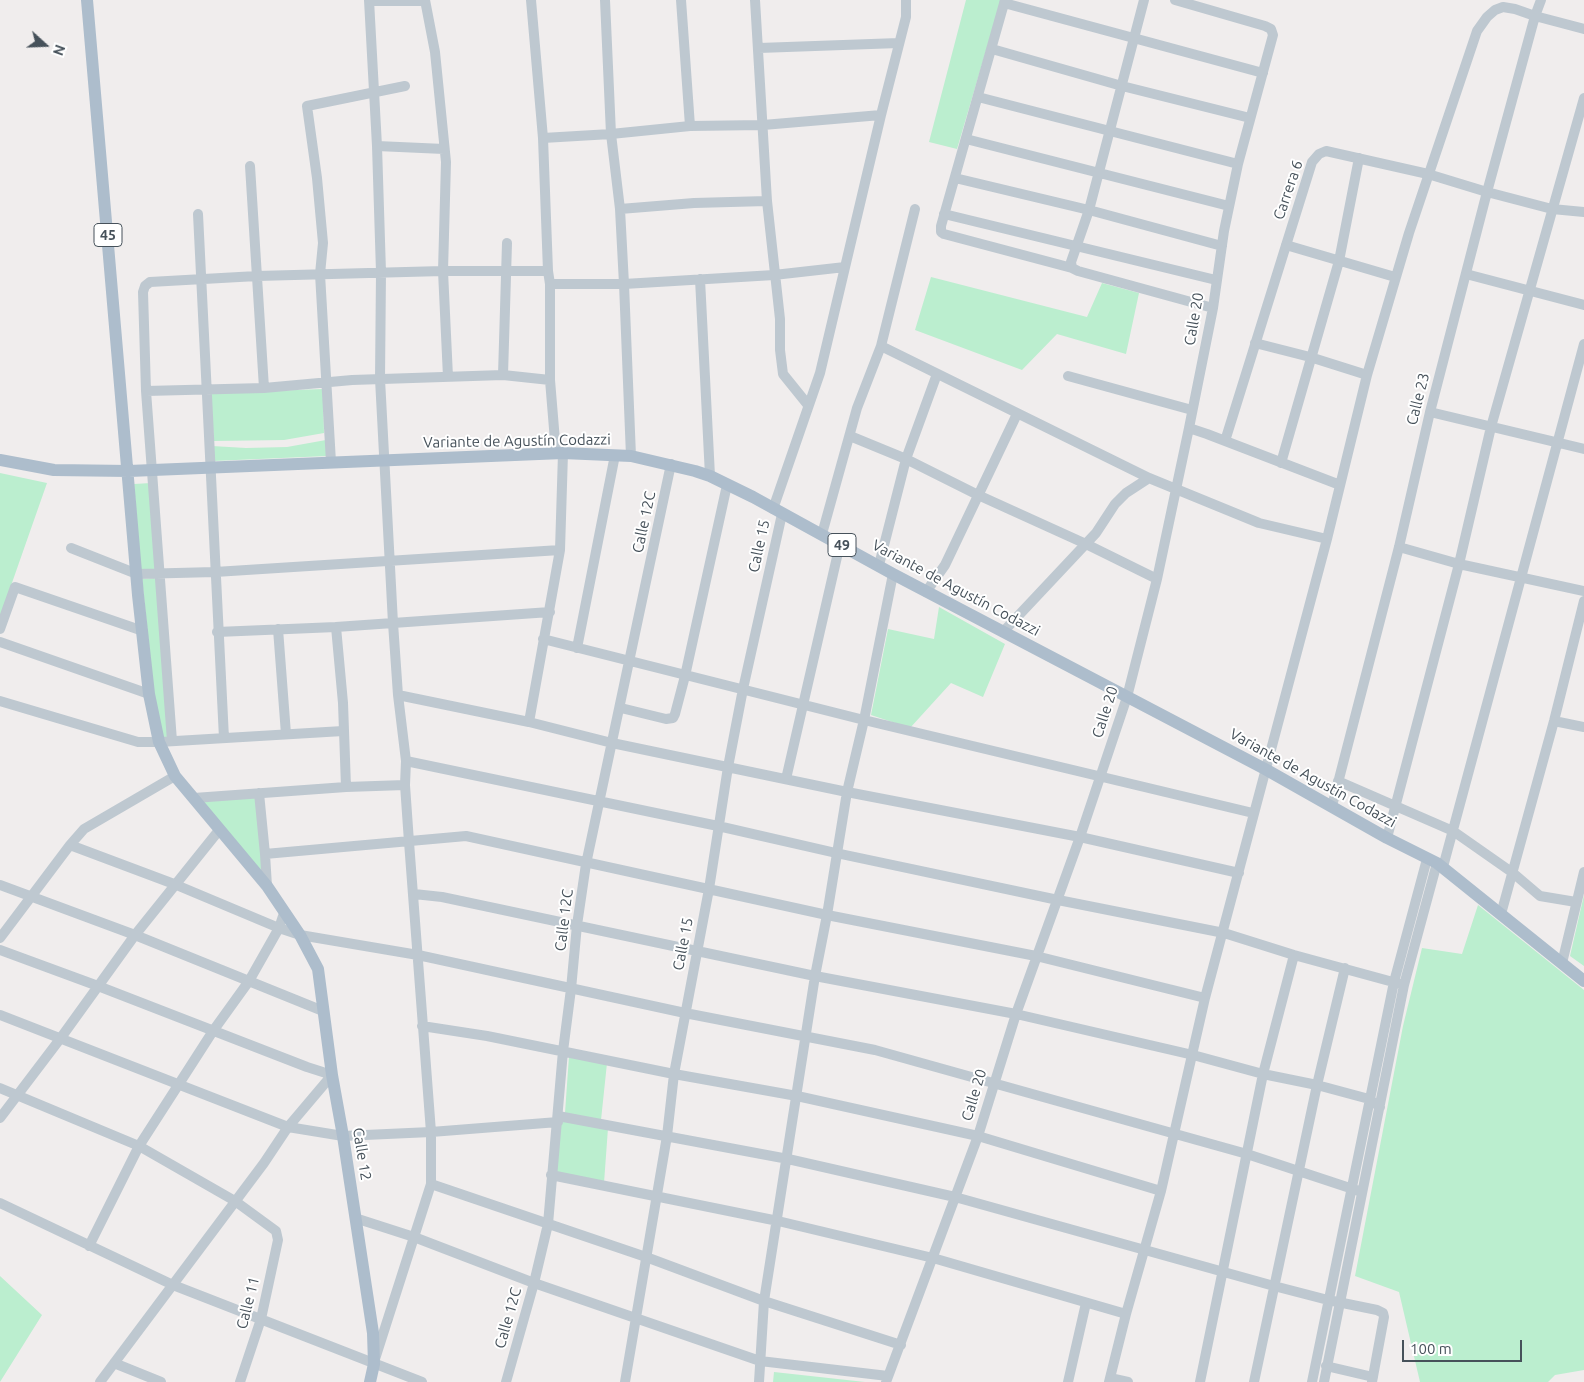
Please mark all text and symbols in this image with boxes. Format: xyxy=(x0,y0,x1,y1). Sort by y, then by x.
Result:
north arrow xyxy=(20,20,70,70)
text: N xyxy=(50,42,68,58)
street label: Carrera 6 xyxy=(1269,158,1307,222)
road number: 45 xyxy=(94,224,122,246)
street label: Calle 20 xyxy=(1180,291,1208,347)
street label: Calle 23 xyxy=(1403,371,1433,427)
street label: Variante de Agustín Codazzi xyxy=(423,430,611,452)
street label: Calle 12C xyxy=(629,490,659,554)
street label: Calle 15 xyxy=(745,518,773,574)
road number: 49 xyxy=(828,534,856,556)
street label: Variante de Agustín Codazzi xyxy=(869,536,1043,640)
street label: Calle 20 xyxy=(1088,684,1122,740)
street label: Variante de Agustín Codazzi xyxy=(1227,725,1399,831)
street label: Calle 12C xyxy=(551,888,577,952)
street label: Calle 15 xyxy=(669,916,697,972)
street label: Calle 20 xyxy=(958,1067,990,1123)
street label: Calle 12 xyxy=(349,1126,375,1182)
street label: Calle 11 xyxy=(233,1275,263,1331)
street label: Calle 12C xyxy=(491,1285,525,1351)
scale bar xyxy=(1404,1330,1524,1362)
text: 100 m xyxy=(1410,1340,1452,1357)

